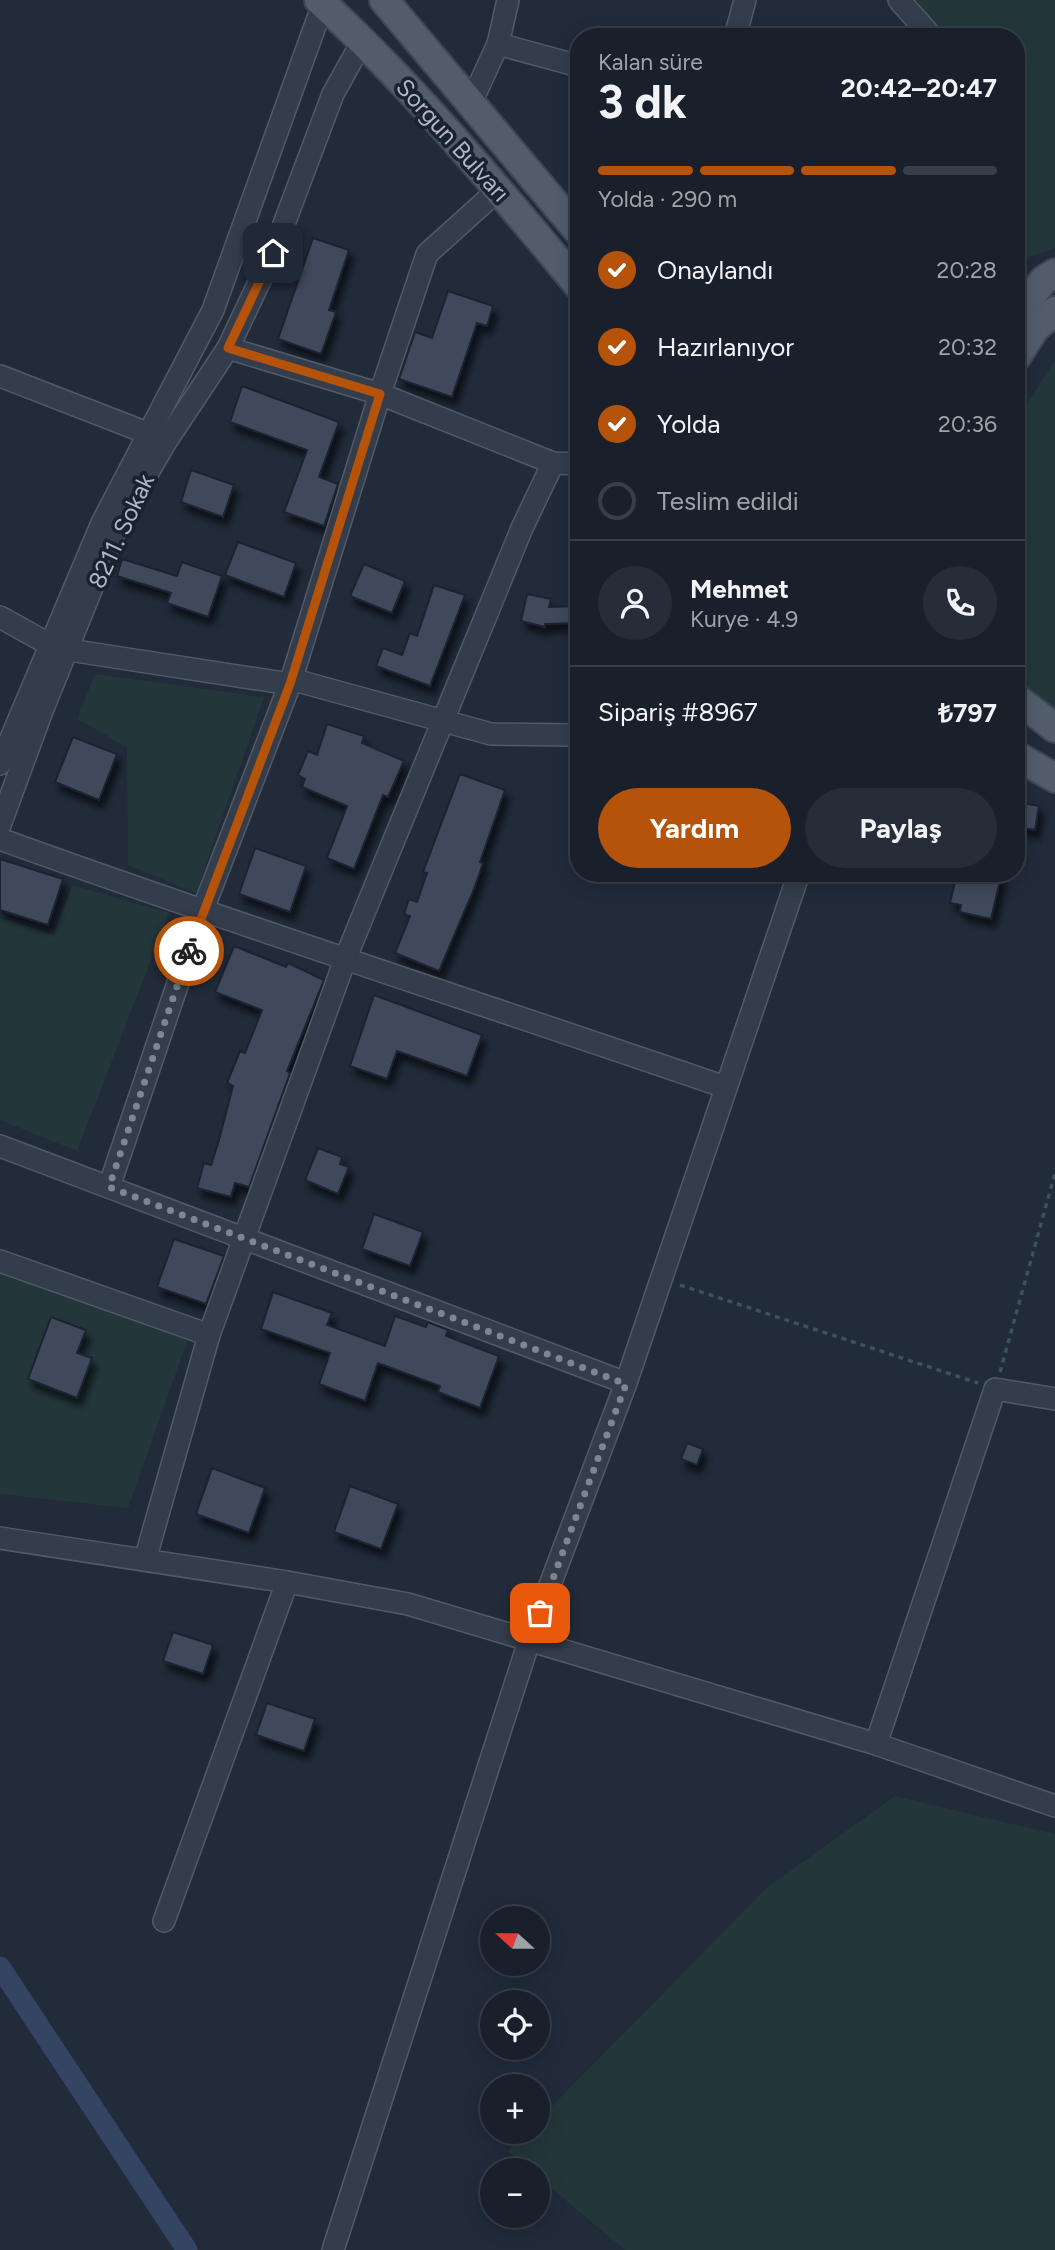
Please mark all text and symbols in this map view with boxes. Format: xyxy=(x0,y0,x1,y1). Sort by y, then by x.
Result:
text: Kalan süre xyxy=(598,48,703,76)
text: 20:42–20:47 xyxy=(841,72,997,104)
street label: Sorgun Bulvarı xyxy=(390,73,516,207)
text: 3 dk xyxy=(598,74,687,130)
text: Yolda · 290 m xyxy=(598,185,737,213)
pin xyxy=(243,223,303,283)
icon: home xyxy=(254,234,292,272)
icon: check xyxy=(598,251,636,289)
text: Onaylandı xyxy=(657,254,773,286)
text: 20:28 xyxy=(937,256,997,284)
icon: check xyxy=(598,328,636,366)
text: Hazırlanıyor xyxy=(657,331,794,363)
text: 20:32 xyxy=(938,333,997,361)
icon: check xyxy=(598,405,636,443)
text: Yolda xyxy=(657,408,720,440)
text: 20:36 xyxy=(938,410,997,438)
street label: 8211. Sokak xyxy=(82,469,160,593)
text: Teslim edildi xyxy=(657,485,799,517)
button: person xyxy=(598,566,672,640)
button: phone xyxy=(923,566,997,640)
text: Mehmet xyxy=(690,573,789,605)
text: Kurye · 4.9 xyxy=(690,605,798,633)
text: Sipariş #8967 xyxy=(598,696,758,728)
text: ₺797 xyxy=(938,697,997,729)
button: Yardım xyxy=(598,788,791,868)
button: Paylaş xyxy=(805,788,997,868)
courier xyxy=(154,916,224,986)
icon: bike xyxy=(170,932,208,970)
pin xyxy=(510,1583,570,1643)
icon: bag xyxy=(521,1594,559,1632)
north arrow xyxy=(480,1906,550,1976)
map controls xyxy=(480,1906,550,2228)
button: locate xyxy=(480,1990,550,2060)
button: + xyxy=(480,2074,550,2144)
button: − xyxy=(480,2158,550,2228)

